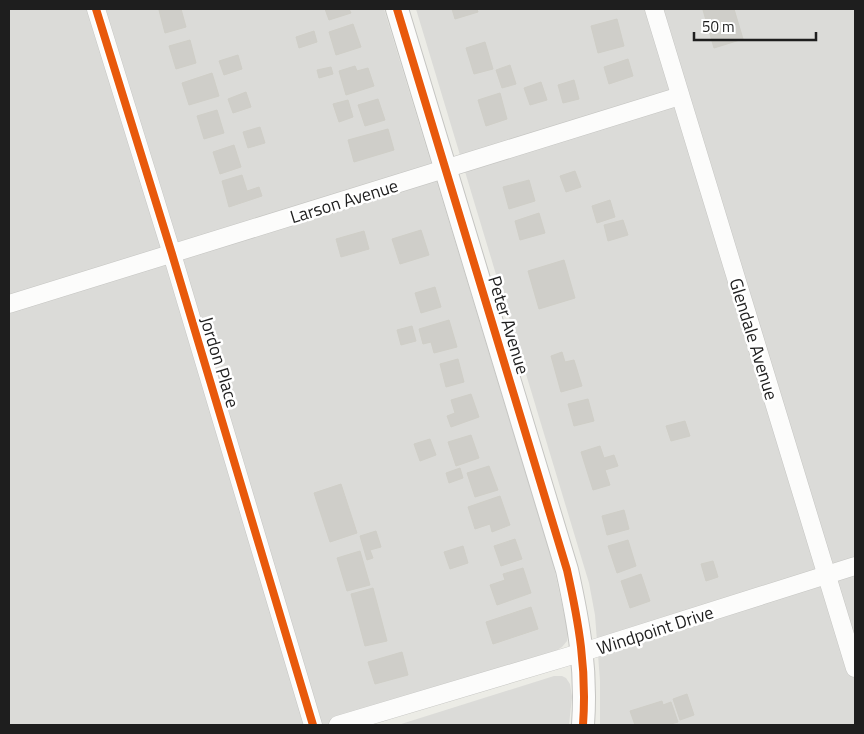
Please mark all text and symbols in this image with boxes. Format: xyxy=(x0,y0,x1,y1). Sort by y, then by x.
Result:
scale bar xyxy=(694,10,816,42)
text: 50 m xyxy=(702,15,735,38)
street label: Larson Avenue xyxy=(287,172,401,230)
street label: Peter Avenue xyxy=(481,272,537,378)
street label: Glendale Avenue xyxy=(723,275,785,403)
street label: Jordon Place xyxy=(193,313,247,411)
street label: Windpoint Drive xyxy=(593,598,717,662)

